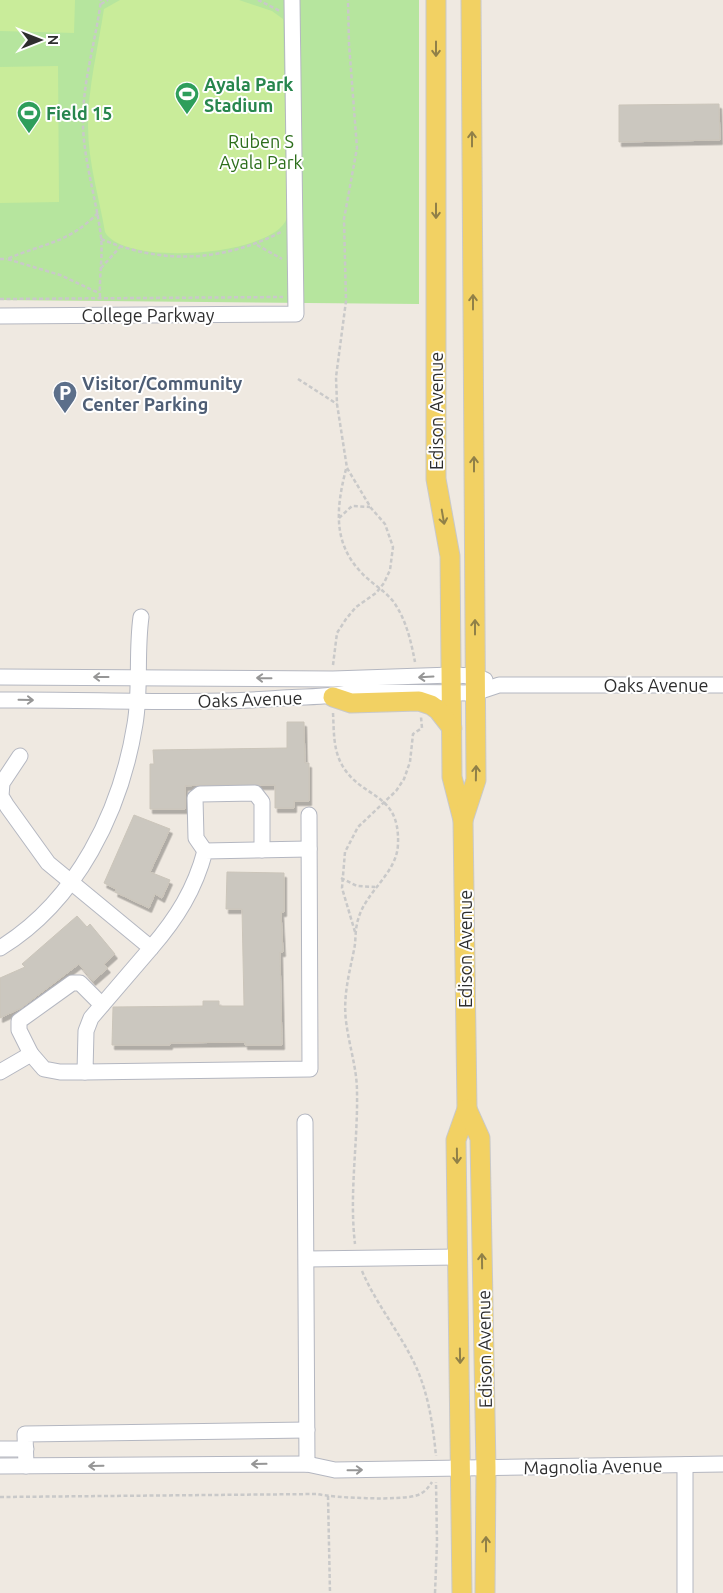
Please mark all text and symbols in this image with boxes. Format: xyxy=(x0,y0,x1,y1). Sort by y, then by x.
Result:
north arrow xyxy=(15,15,65,65)
text: N xyxy=(45,35,61,45)
one-way arrow xyxy=(431,40,441,57)
place label: Ayala Park Stadium xyxy=(204,74,293,115)
sports icon: Ayala Park Stadium xyxy=(174,81,200,115)
sports icon: Field 15 xyxy=(16,100,42,134)
place label: Field 15 xyxy=(46,103,112,123)
park label: Ruben S Ayala Park xyxy=(219,131,303,172)
one-way arrow xyxy=(467,132,477,148)
one-way arrow xyxy=(431,202,441,219)
one-way arrow xyxy=(468,294,478,310)
street label: College Parkway xyxy=(82,305,215,325)
street label: Edison Avenue xyxy=(426,352,446,470)
place label: Visitor/Community Center Parking xyxy=(82,373,243,414)
parking icon: Visitor/Community Center Parking xyxy=(52,380,78,414)
one-way arrow xyxy=(469,457,479,473)
one-way arrow xyxy=(439,509,449,525)
one-way arrow xyxy=(470,619,480,636)
one-way arrow xyxy=(94,672,110,682)
one-way arrow xyxy=(419,672,435,681)
one-way arrow xyxy=(256,674,272,683)
street label: Oaks Avenue xyxy=(604,675,708,695)
street label: Oaks Avenue xyxy=(197,687,303,711)
one-way arrow xyxy=(18,695,34,705)
one-way arrow xyxy=(471,766,481,782)
street label: Edison Avenue xyxy=(455,890,475,1008)
one-way arrow xyxy=(452,1148,461,1164)
one-way arrow xyxy=(477,1254,487,1270)
street label: Edison Avenue xyxy=(473,1290,495,1408)
one-way arrow xyxy=(455,1347,465,1363)
street label: Magnolia Avenue xyxy=(523,1455,663,1477)
one-way arrow xyxy=(251,1459,267,1469)
one-way arrow xyxy=(88,1461,104,1470)
one-way arrow xyxy=(347,1465,363,1474)
one-way arrow xyxy=(481,1537,491,1553)

